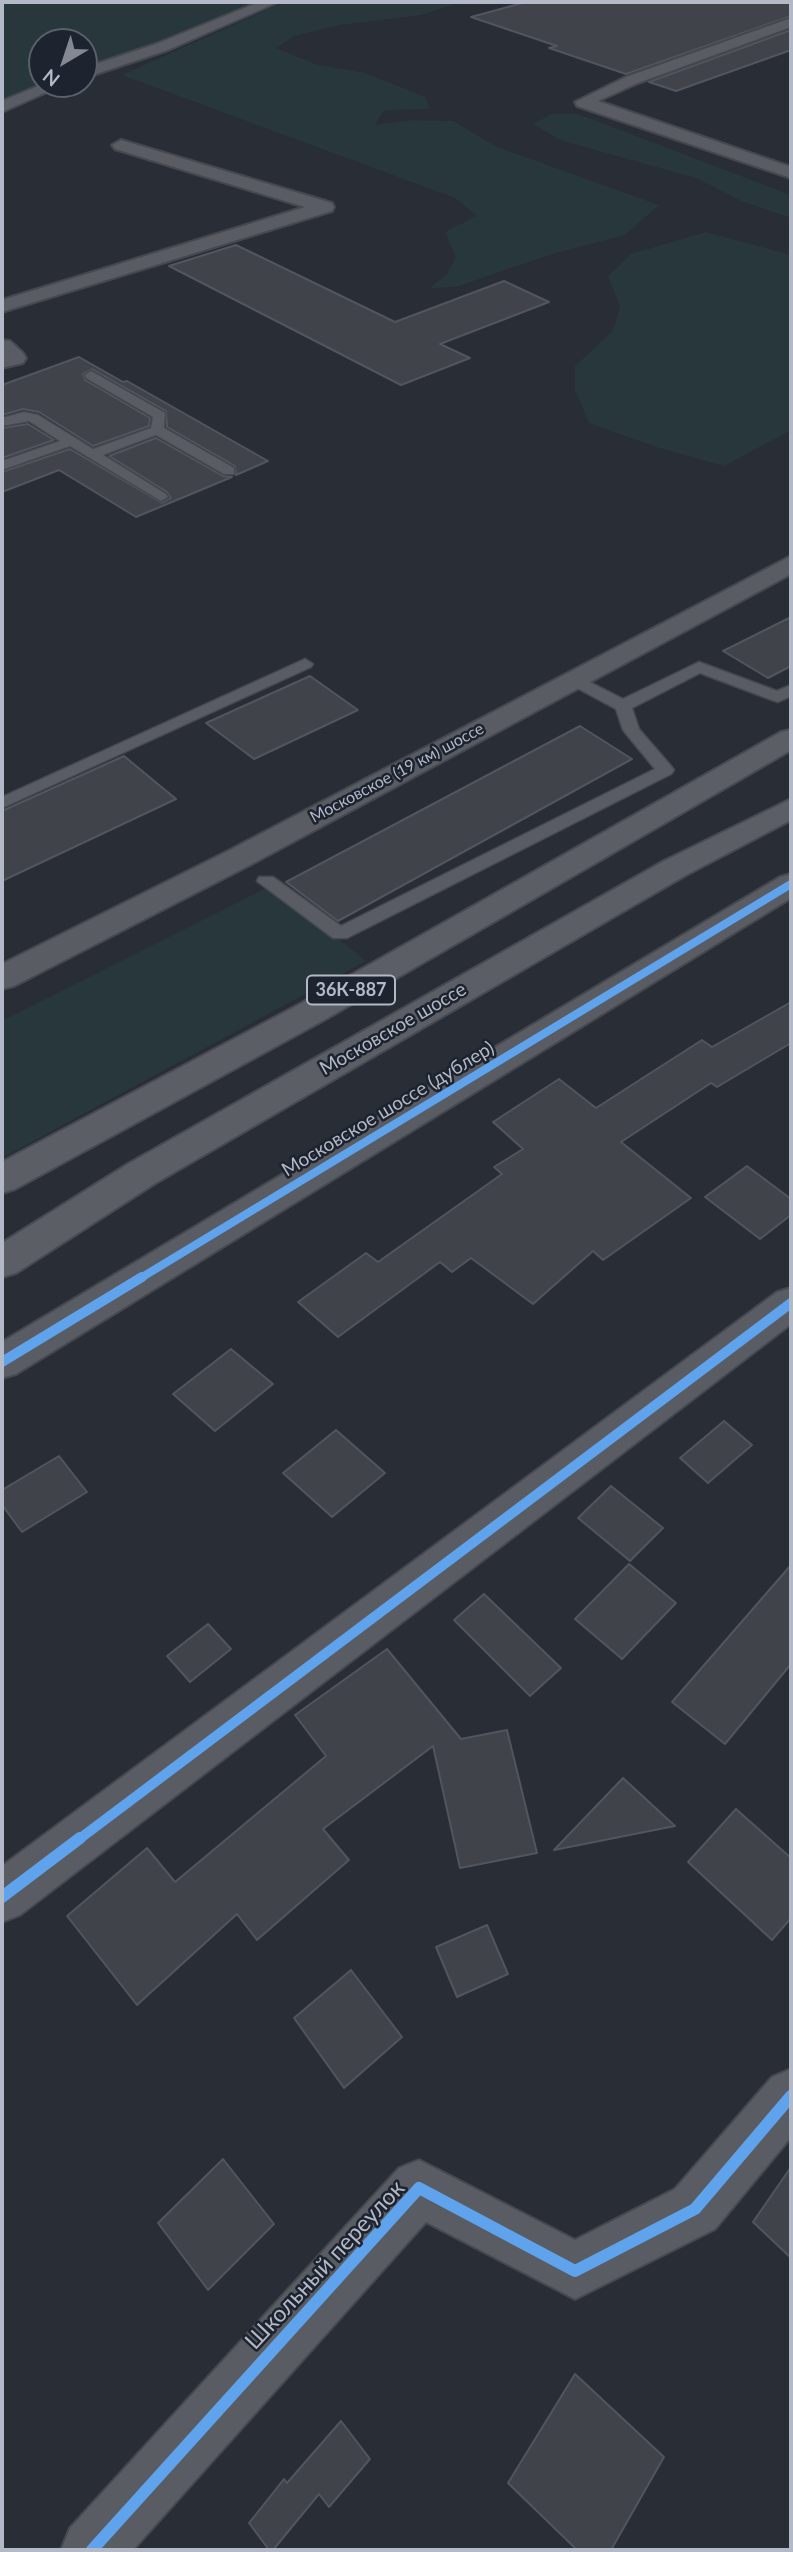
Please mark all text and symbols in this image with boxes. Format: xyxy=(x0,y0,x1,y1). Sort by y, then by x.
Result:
north arrow xyxy=(28,28,98,98)
text: N xyxy=(38,65,64,92)
street label: Московское (19 км) шоссе xyxy=(307,719,487,827)
road number: 36К-887 xyxy=(307,975,395,1004)
street label: Московское шоссе xyxy=(316,978,470,1080)
street label: Московское шоссе (дублер) xyxy=(278,1037,498,1181)
street label: Школьный переулок xyxy=(240,2175,410,2355)

